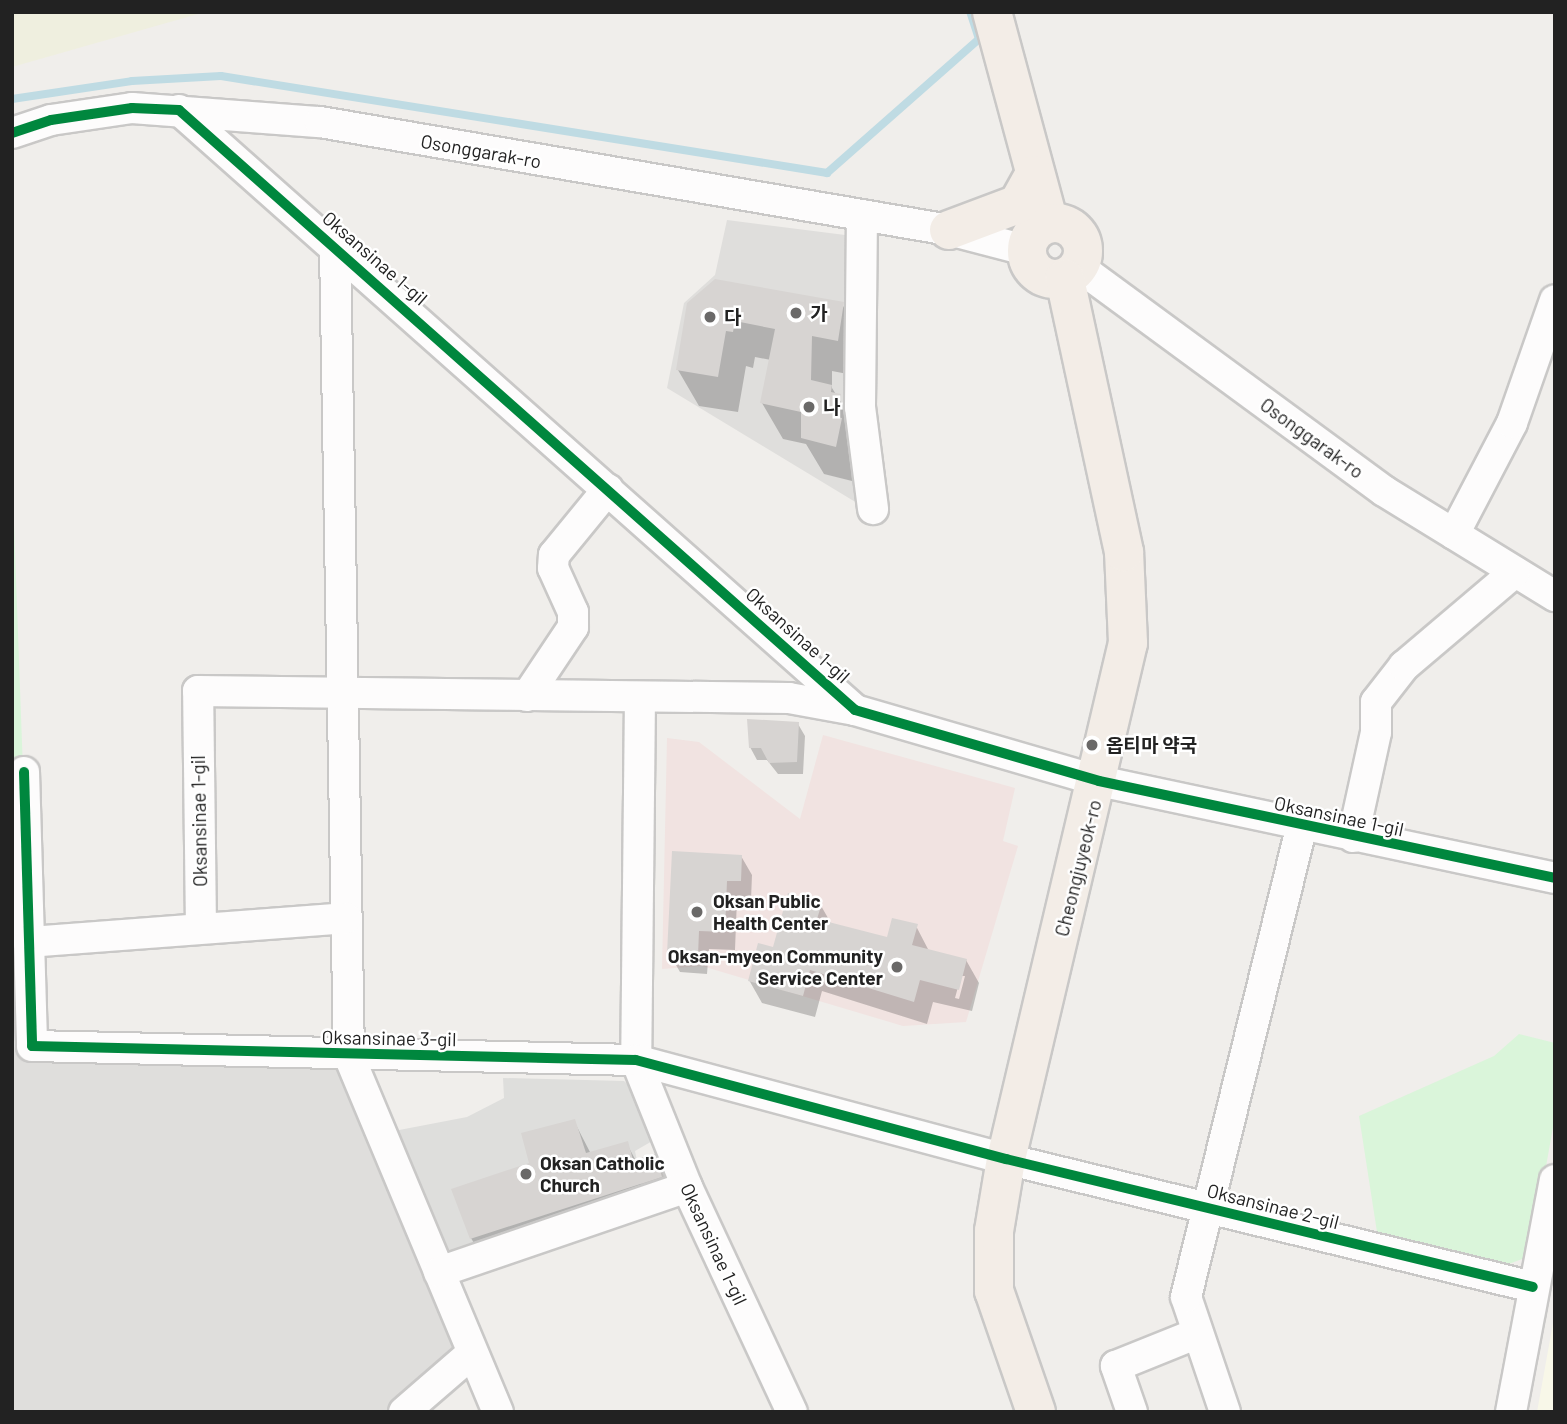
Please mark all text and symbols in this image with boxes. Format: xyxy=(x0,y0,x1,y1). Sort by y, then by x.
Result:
street label: Osonggarak-ro xyxy=(419,129,543,173)
street label: Oksansinae 1-gil xyxy=(318,206,432,310)
place label: 가 xyxy=(810,302,827,324)
marker: 가 xyxy=(788,305,804,321)
place label: 다 xyxy=(724,306,741,328)
marker: 다 xyxy=(702,309,718,325)
street label: Osonggarak-ro xyxy=(1256,393,1368,483)
place label: 나 xyxy=(823,396,840,418)
marker: 나 xyxy=(801,399,817,415)
street label: Oksansinae 1-gil xyxy=(741,582,855,688)
place label: 옵티마 약국 xyxy=(1106,734,1197,756)
marker: 옵티마 약국 xyxy=(1084,737,1100,753)
street label: Oksansinae 1-gil xyxy=(186,755,212,887)
street label: Oksansinae 1-gil xyxy=(1272,791,1406,841)
street label: Cheongjuyeok-ro xyxy=(1050,797,1106,939)
place label: Oksan Public Health Center xyxy=(713,890,828,934)
marker: Oksan Public Health Center xyxy=(687,902,707,922)
place label: Oksan-myeon Community Service Center xyxy=(668,945,883,989)
marker: Oksan-myeon Community Service Center xyxy=(889,959,905,975)
street label: Oksansinae 3-gil xyxy=(321,1025,457,1051)
place label: Oksan Catholic Church xyxy=(540,1152,665,1196)
marker: Oksan Catholic Church xyxy=(518,1166,534,1182)
street label: Oksansinae 1-gil xyxy=(676,1179,752,1309)
street label: Oksansinae 2-gil xyxy=(1205,1179,1341,1233)

